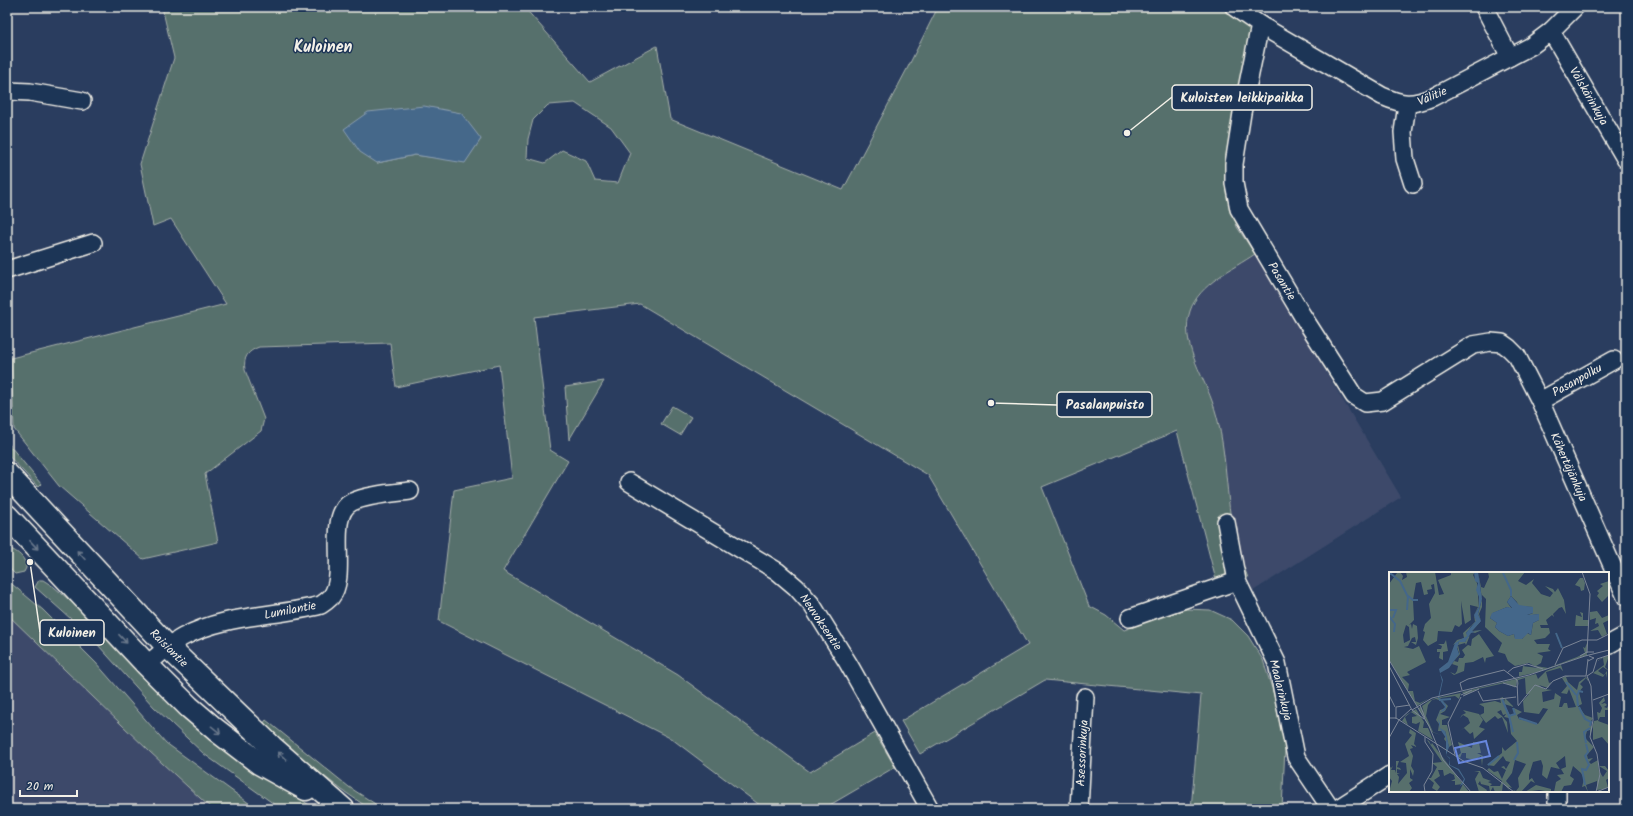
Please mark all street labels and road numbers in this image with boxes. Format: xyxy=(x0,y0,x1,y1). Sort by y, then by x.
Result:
street label: Välskärinkuja xyxy=(1564,63,1613,129)
street label: Välitie xyxy=(1414,81,1451,111)
street label: Pasantie xyxy=(1263,258,1301,305)
street label: Pasanpolku xyxy=(1549,359,1606,402)
street label: Kähertäjänkuja xyxy=(1545,430,1592,505)
street label: Neuvoksentie xyxy=(794,590,847,655)
street label: Lumilantie xyxy=(262,596,318,625)
street label: Raisiontie xyxy=(145,625,193,673)
street label: Maalarinkuja xyxy=(1264,657,1297,723)
street label: Asessorinkuja xyxy=(1071,719,1094,787)

